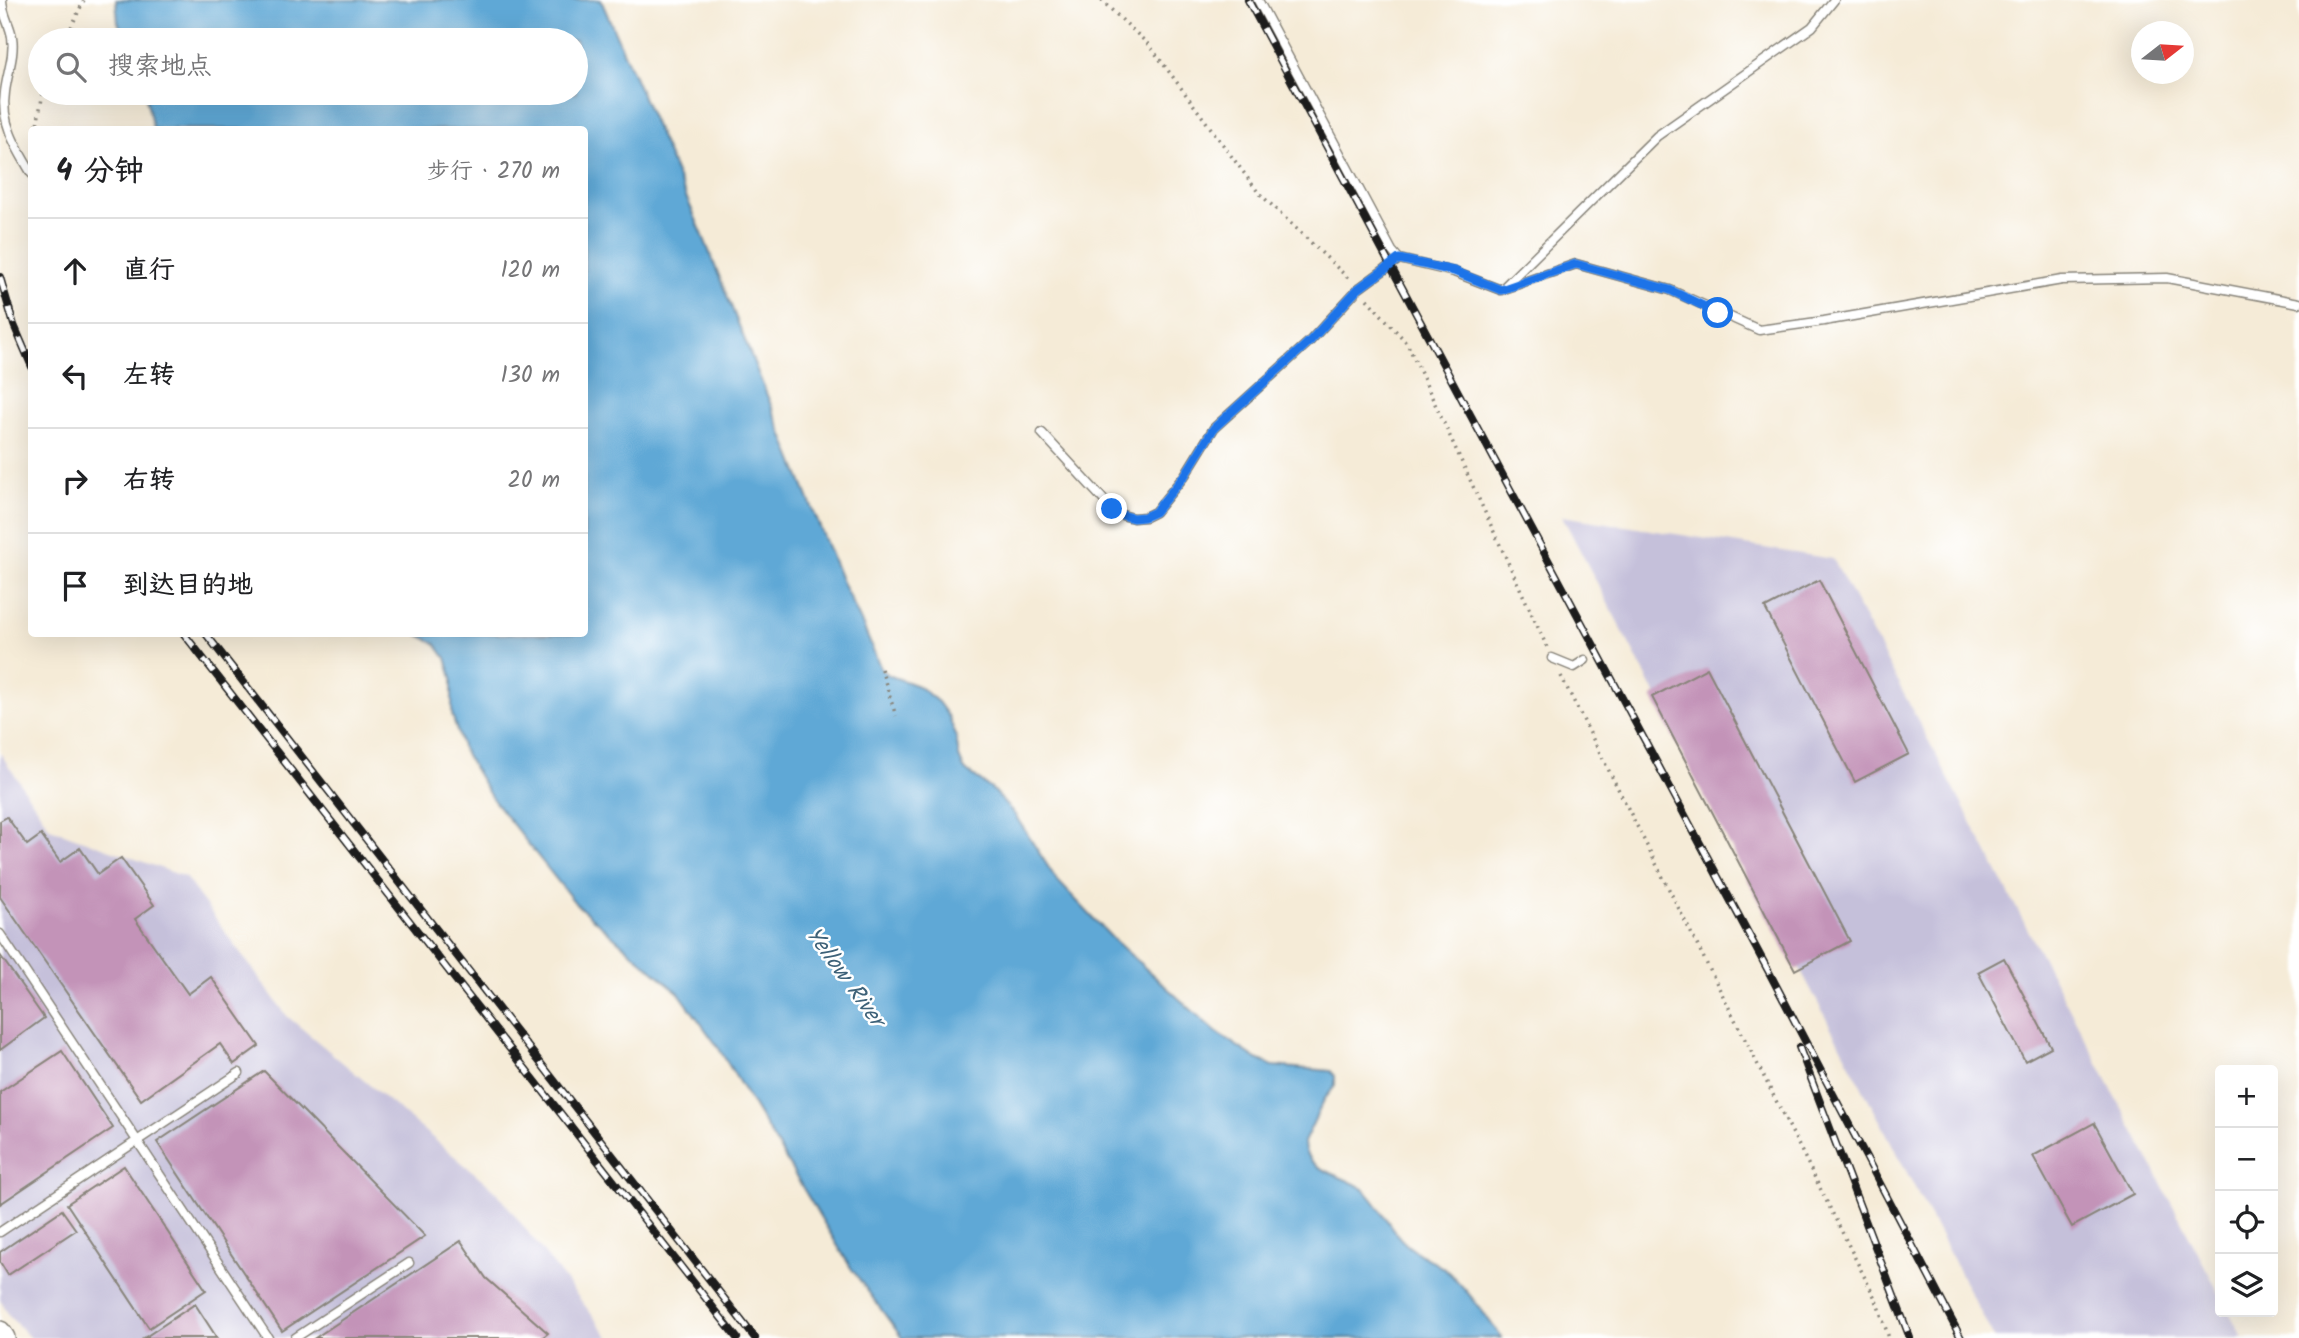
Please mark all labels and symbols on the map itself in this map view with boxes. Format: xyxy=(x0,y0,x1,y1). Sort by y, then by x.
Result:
north arrow xyxy=(2131,21,2194,84)
route start xyxy=(1702,297,1733,328)
route end xyxy=(1096,493,1127,524)
water label: Yellow River xyxy=(795,919,895,1038)

